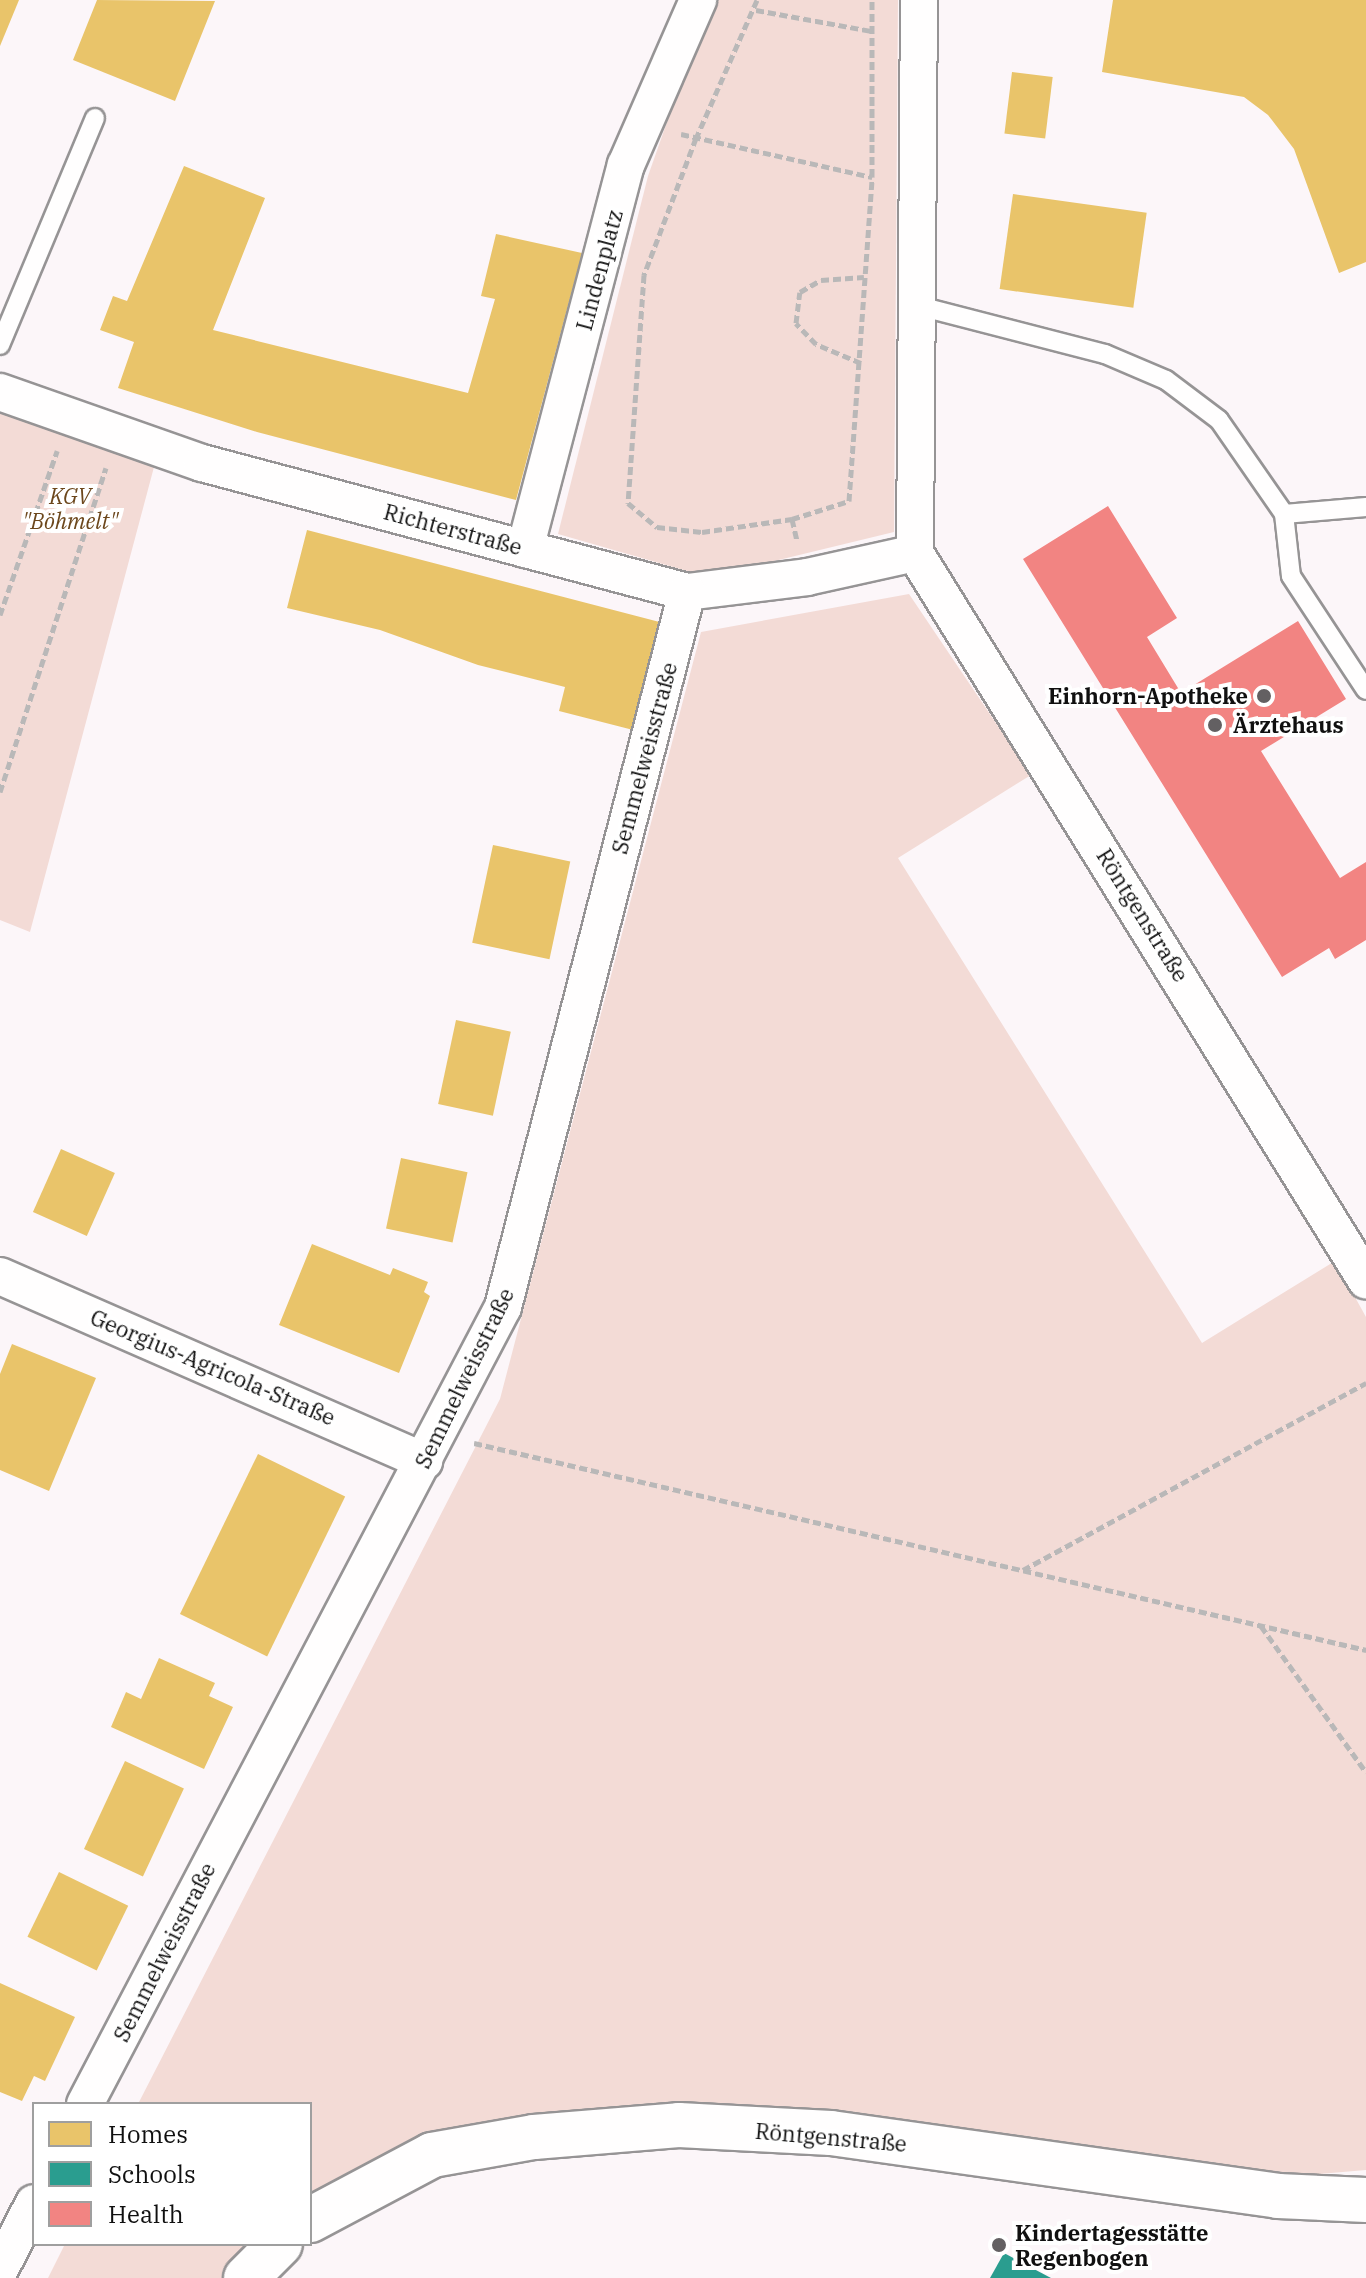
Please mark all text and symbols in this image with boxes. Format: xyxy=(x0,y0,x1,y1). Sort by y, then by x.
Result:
street label: Lindenplatz xyxy=(570,207,628,333)
park label: KGV "Böhmelt" xyxy=(22,482,118,534)
street label: Richterstraße xyxy=(381,498,525,560)
street label: Semmelweisstraße xyxy=(606,659,682,857)
place label: Einhorn-Apotheke xyxy=(1048,683,1248,709)
marker: Einhorn-Apotheke xyxy=(1255,687,1273,705)
place label: Ärztehaus xyxy=(1233,712,1344,738)
marker: Ärztehaus xyxy=(1204,714,1226,736)
street label: Röntgenstraße xyxy=(1091,843,1195,987)
street label: Semmelweisstraße xyxy=(409,1284,519,1472)
street label: Georgius-Agricola-Straße xyxy=(87,1303,339,1431)
street label: Semmelweisstraße xyxy=(107,1858,221,2046)
legend xyxy=(32,2102,312,2246)
street label: Röntgenstraße xyxy=(754,2117,908,2157)
text: Homes xyxy=(108,2118,188,2150)
text: Schools xyxy=(108,2158,196,2190)
text: Health xyxy=(108,2198,184,2230)
place label: Kindertagesstätte Regenbogen xyxy=(1015,2219,1208,2270)
marker: Kindertagesstätte Regenbogen xyxy=(990,2236,1008,2254)

